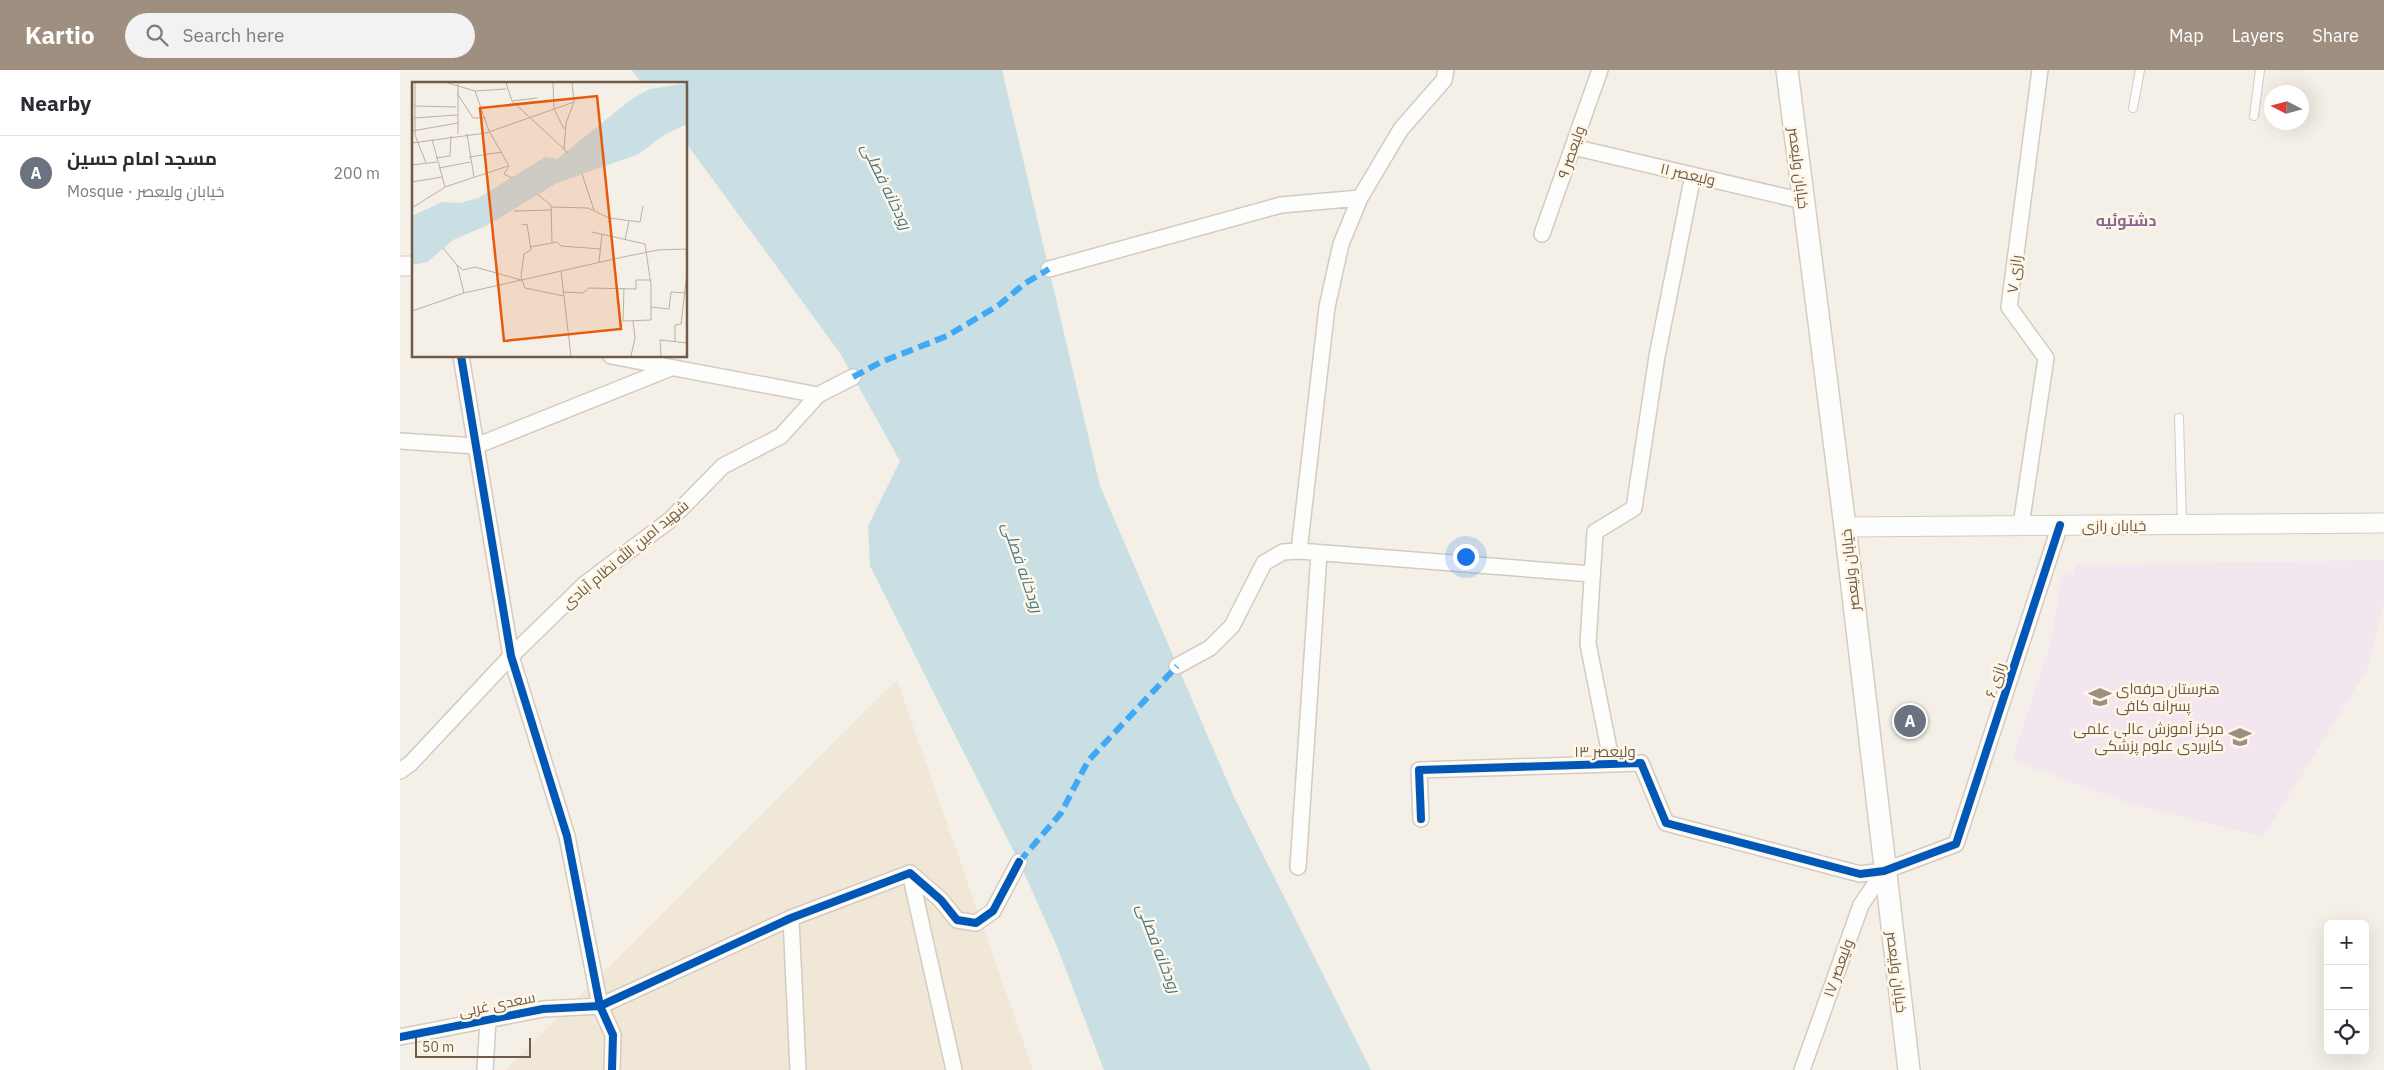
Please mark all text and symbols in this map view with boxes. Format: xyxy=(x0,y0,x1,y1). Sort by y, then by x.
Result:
search box xyxy=(125,13,475,58)
text: Kartio xyxy=(25,19,95,51)
icon: search xyxy=(143,21,171,49)
text: Search here xyxy=(183,23,284,47)
text: Map xyxy=(2169,24,2204,47)
text: Layers xyxy=(2232,24,2284,47)
text: Share xyxy=(2312,24,2359,47)
inset map xyxy=(412,82,688,358)
north arrow xyxy=(2264,85,2309,130)
text: Nearby xyxy=(20,89,91,117)
street label: ولیعصر ۹ xyxy=(1553,123,1589,181)
street label: خیابان ولیعصر xyxy=(1783,125,1813,210)
water label: رودخانه فصلی xyxy=(857,139,917,234)
text: مسجد امام حسین xyxy=(67,146,217,170)
street label: ولیعصر ۱۱ xyxy=(1659,158,1717,190)
text: A xyxy=(31,163,41,183)
text: 200 m xyxy=(333,163,380,183)
text: Mosque · خیابان ولیعصر xyxy=(67,181,224,201)
district label: دشتوئیه xyxy=(2096,210,2156,230)
street label: رازی ۷ xyxy=(2002,254,2027,294)
street label: شهید امین الله نظام آبادی xyxy=(558,495,693,613)
street label: خیابان رازی xyxy=(2082,516,2146,536)
water label: رودخانه فصلی xyxy=(998,519,1048,616)
street label: خیابان ولیعصر xyxy=(1836,528,1865,613)
your location xyxy=(1453,544,1479,570)
street label: رازی ۶ xyxy=(1980,660,2011,700)
place label: هنرستان حرفه‌ای پسرانه کافی xyxy=(2116,679,2220,716)
school or university icon: هنرستان حرفه‌ای پسرانه کافی xyxy=(2087,684,2113,710)
pin: A xyxy=(1894,702,1926,740)
place label: مرکز آموزش عالی علمی کاربردی علوم پزشکی xyxy=(2073,719,2224,756)
school or university icon: مرکز آموزش عالی علمی کاربردی علوم پزشکی xyxy=(2227,724,2253,750)
street label: ولیعصر ۱۳ xyxy=(1574,742,1636,761)
water label: رودخانه فصلی xyxy=(1133,901,1186,997)
map controls xyxy=(2324,920,2369,1055)
button: + xyxy=(2324,920,2369,965)
street label: خیابان ولیعصر xyxy=(1881,929,1911,1014)
street label: ولیعصر ۱۷ xyxy=(1819,936,1857,1000)
button: − xyxy=(2324,965,2369,1010)
street label: سعدی غربی xyxy=(457,987,537,1022)
button: locate xyxy=(2324,1010,2369,1055)
scale bar xyxy=(415,1035,531,1058)
text: 50 m xyxy=(422,1038,454,1056)

